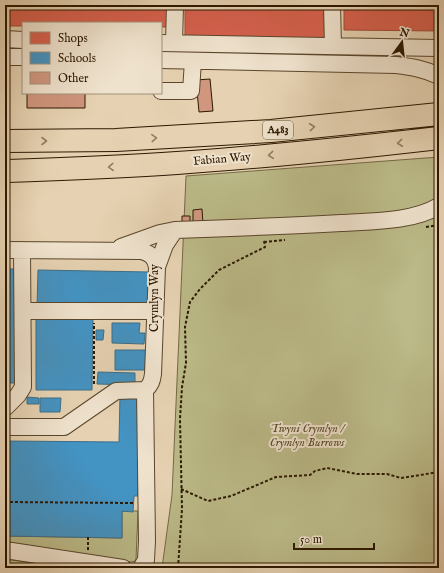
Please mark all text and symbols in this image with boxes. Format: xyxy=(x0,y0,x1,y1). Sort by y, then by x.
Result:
legend xyxy=(22,22,162,94)
north arrow xyxy=(382,22,422,62)
text: N xyxy=(397,25,411,41)
text: Shops xyxy=(58,31,88,47)
text: Schools xyxy=(58,51,96,66)
text: Other xyxy=(58,71,89,86)
road number: A483 xyxy=(263,121,293,139)
one-way arrow xyxy=(309,122,315,131)
one-way arrow xyxy=(151,133,157,142)
one-way arrow xyxy=(41,137,47,145)
one-way arrow xyxy=(397,138,403,147)
street label: Fabian Way xyxy=(192,149,252,169)
one-way arrow xyxy=(268,151,274,160)
one-way arrow xyxy=(108,163,114,172)
street label: Crymlyn Way xyxy=(147,264,162,332)
park label: Twyni Crymlyn / Crymlyn Burrows xyxy=(270,421,346,450)
scale bar xyxy=(294,525,374,551)
text: 50 m xyxy=(300,532,322,547)

